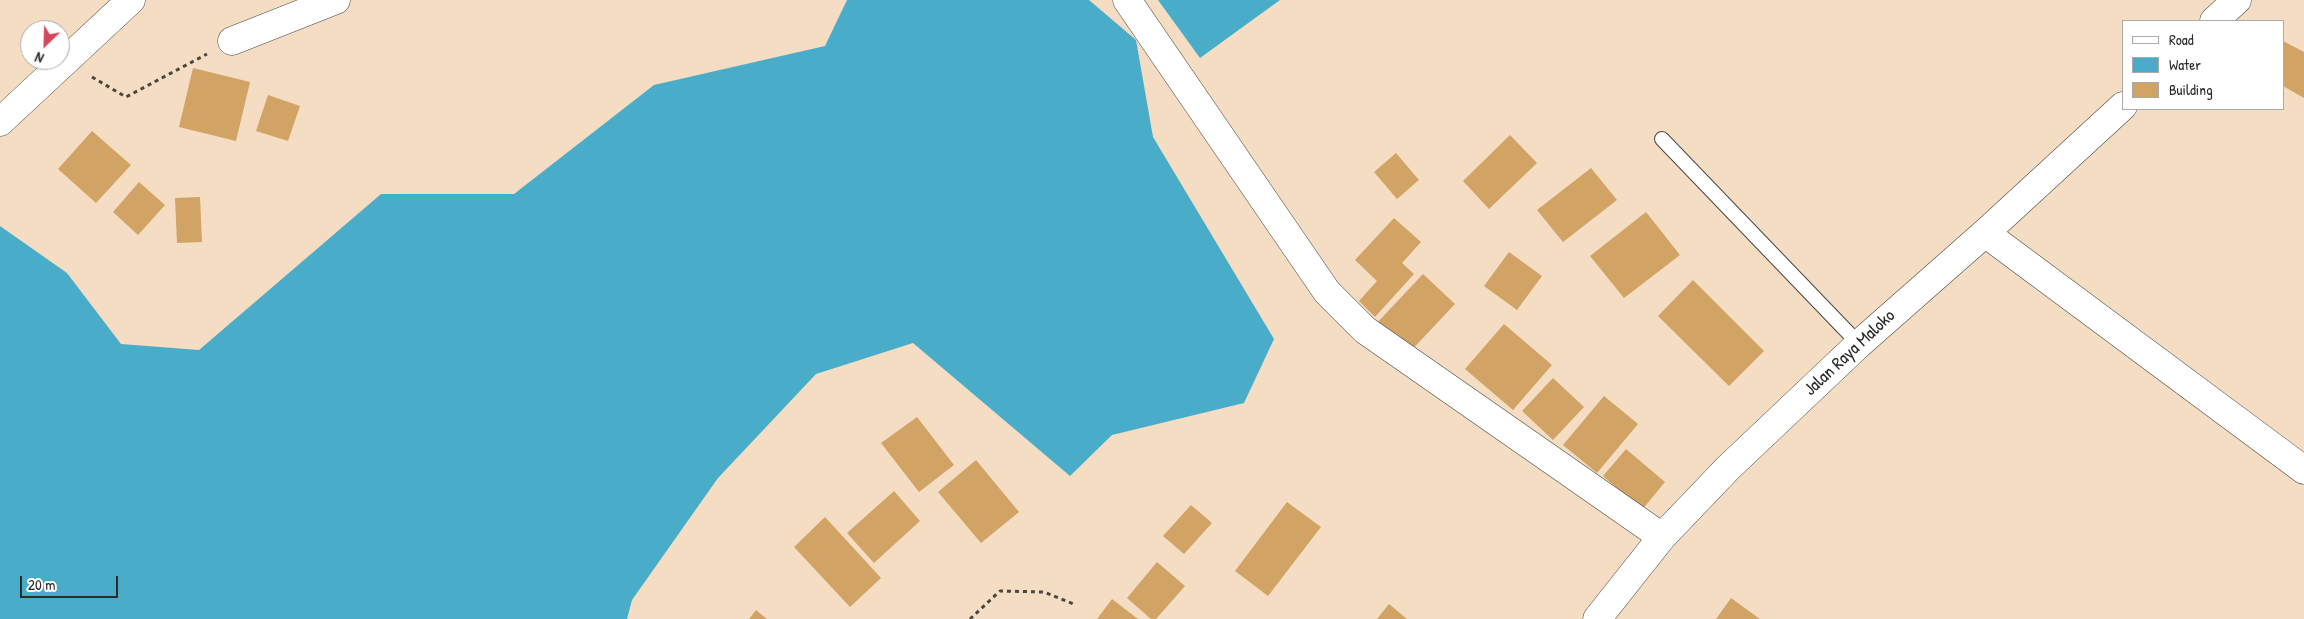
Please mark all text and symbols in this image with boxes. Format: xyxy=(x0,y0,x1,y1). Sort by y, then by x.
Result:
north arrow xyxy=(20,20,70,70)
legend xyxy=(2122,20,2284,110)
text: Road xyxy=(2169,29,2194,50)
text: N xyxy=(32,48,46,68)
text: Water xyxy=(2169,54,2201,75)
text: Building xyxy=(2169,79,2213,100)
street label: Jalan Raya Maloko xyxy=(1800,305,1900,401)
scale bar xyxy=(22,566,120,598)
text: 20 m xyxy=(28,574,55,595)

